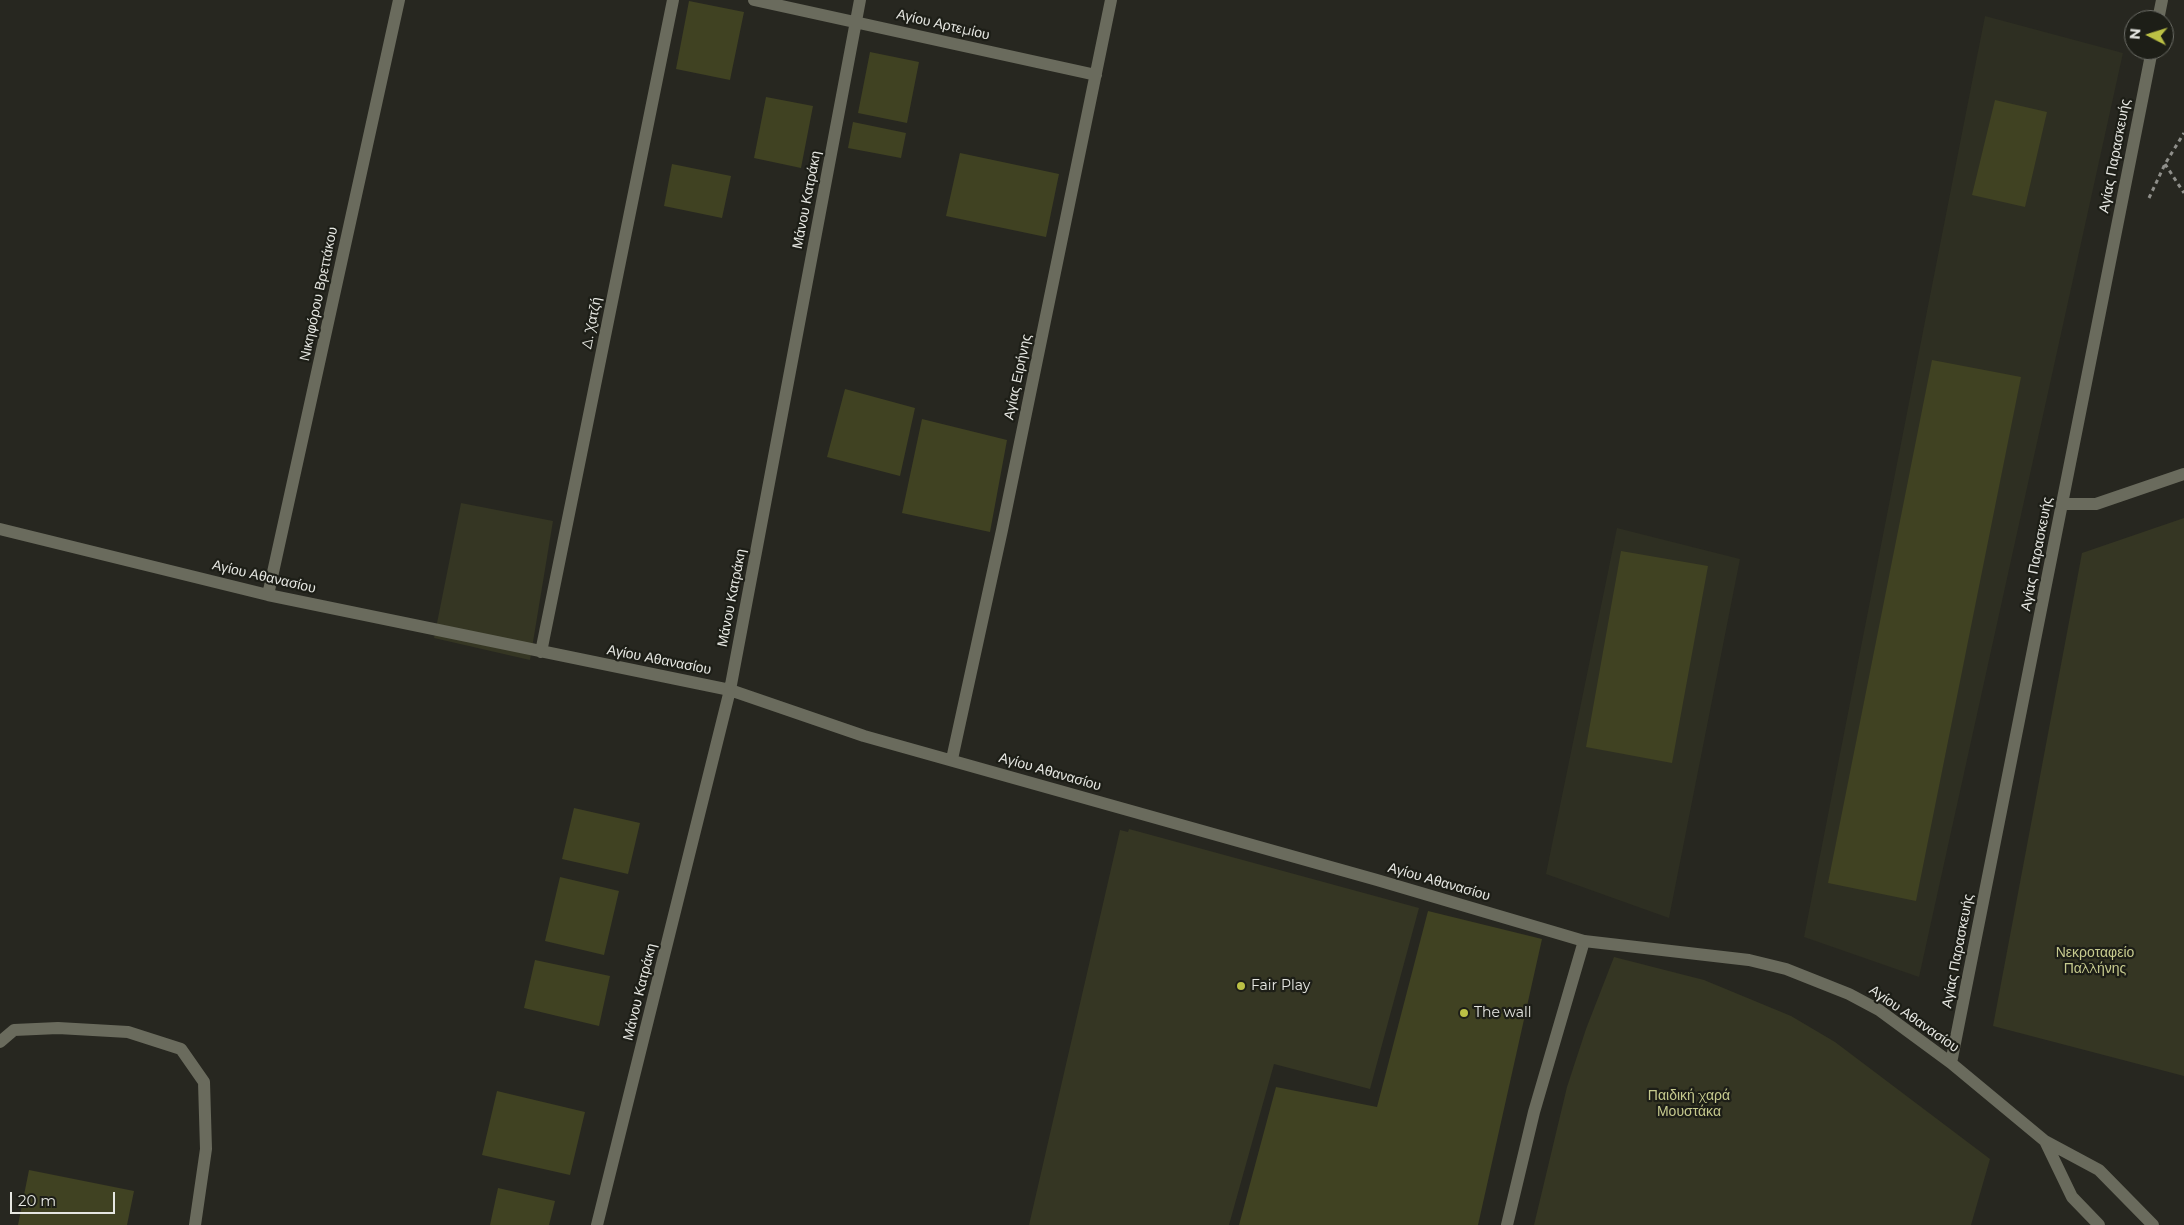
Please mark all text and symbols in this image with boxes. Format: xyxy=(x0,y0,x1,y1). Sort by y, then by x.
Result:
street label: Αγίου Αρτεμίου xyxy=(895,6,991,44)
north arrow xyxy=(2124,10,2174,60)
text: N xyxy=(2126,27,2145,40)
street label: Αγίας Παρασκευής xyxy=(2096,97,2134,215)
street label: Μάνου Κατράκη xyxy=(789,150,825,250)
street label: Νικηφόρου Βρεττάκου xyxy=(297,225,341,363)
street label: Δ. Χατζή xyxy=(579,296,605,350)
street label: Αγίας Ειρήνης xyxy=(1001,332,1035,422)
street label: Αγίας Παρασκευής xyxy=(2018,495,2056,613)
street label: Μάνου Κατράκη xyxy=(714,548,750,648)
street label: Αγίου Αθανασίου xyxy=(211,557,317,597)
street label: Αγίου Αθανασίου xyxy=(605,642,713,678)
street label: Αγίου Αθανασίου xyxy=(997,749,1103,795)
street label: Αγίου Αθανασίου xyxy=(1386,859,1492,905)
street label: Αγίας Παρασκευής xyxy=(1939,892,1977,1010)
street label: Μάνου Κατράκη xyxy=(620,942,660,1042)
park label: Νεκροταφείο Παλλήνης xyxy=(2056,945,2134,978)
place label: Fair Play xyxy=(1251,978,1310,994)
marker: Fair Play xyxy=(1235,980,1247,992)
street label: Αγίου Αθανασίου xyxy=(1866,982,1962,1056)
place label: The wall xyxy=(1474,1005,1531,1021)
marker: The wall xyxy=(1458,1007,1470,1019)
park label: Παιδική χαρά Μουστάκα xyxy=(1648,1088,1730,1120)
scale bar xyxy=(12,1182,118,1214)
text: 20 m xyxy=(18,1191,56,1210)

